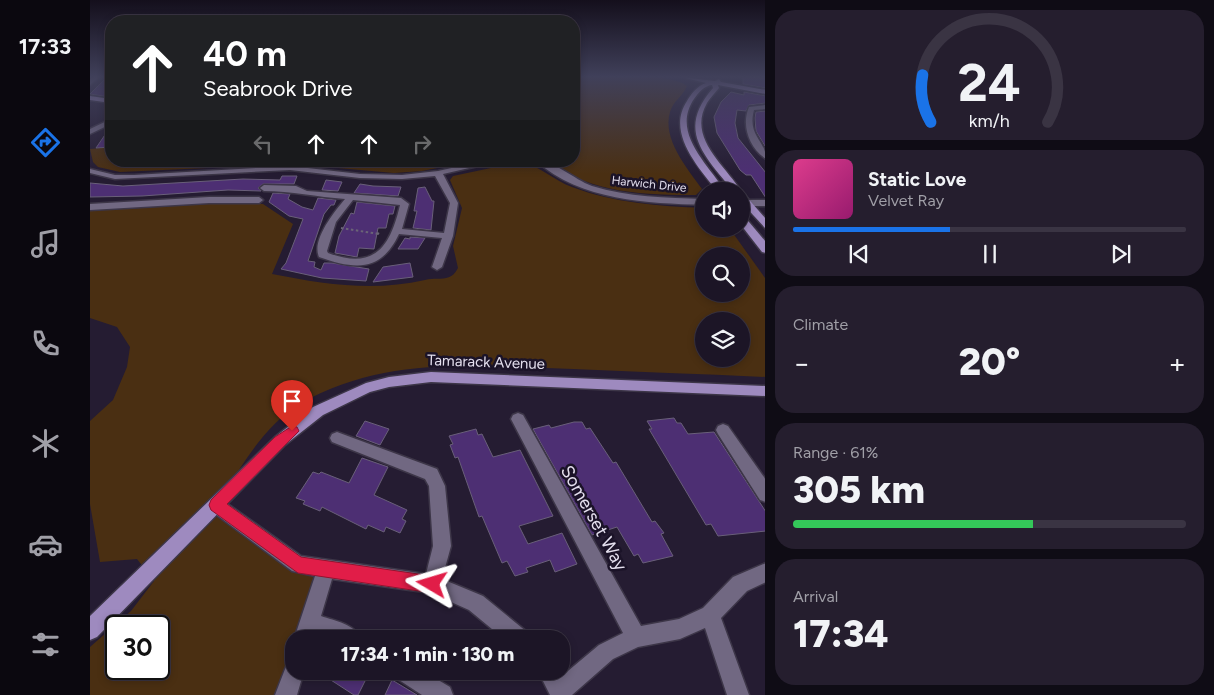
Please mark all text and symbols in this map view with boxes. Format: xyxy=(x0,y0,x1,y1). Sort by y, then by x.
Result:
text: 17:33 xyxy=(19,33,71,60)
text: 40 m xyxy=(203,33,287,75)
icon: ahead xyxy=(120,35,185,100)
text: 24 xyxy=(958,52,1021,114)
text: Seabrook Drive xyxy=(203,75,353,102)
text: km/h xyxy=(969,110,1010,131)
icon: directions xyxy=(28,125,63,160)
icon: left xyxy=(249,130,277,158)
icon: ahead xyxy=(302,130,330,158)
icon: ahead xyxy=(355,130,383,158)
icon: right xyxy=(408,130,436,158)
text: Static Love xyxy=(868,168,966,191)
street label: Harwich Drive xyxy=(611,173,688,195)
map controls xyxy=(695,182,750,367)
button: sound xyxy=(695,182,750,237)
text: Velvet Ray xyxy=(868,191,944,210)
icon: music xyxy=(28,226,63,261)
icon: previous xyxy=(845,240,873,268)
icon: pause xyxy=(976,240,1004,268)
icon: next xyxy=(1107,240,1135,268)
button: search xyxy=(695,247,750,302)
button: layers xyxy=(695,312,750,367)
text: Climate xyxy=(793,315,848,334)
icon: phone xyxy=(28,326,63,361)
text: 20° xyxy=(959,339,1020,385)
text: − xyxy=(793,346,810,380)
text: + xyxy=(1169,346,1186,380)
street label: Tamarack Avenue xyxy=(427,351,545,373)
pin xyxy=(271,380,313,431)
icon: arrive xyxy=(278,387,306,415)
icon: climate xyxy=(28,426,63,461)
text: Range · 61% xyxy=(793,443,878,462)
street label: Somerset Way xyxy=(556,461,632,575)
text: 305 km xyxy=(793,467,925,513)
icon: car xyxy=(28,527,63,562)
position arrow xyxy=(405,557,457,609)
text: Arrival xyxy=(793,587,838,606)
text: 17:34 xyxy=(793,611,889,657)
speed limit sign: 30 xyxy=(105,615,170,680)
icon: filters xyxy=(28,627,63,662)
text: 17:34 · 1 min · 130 m xyxy=(341,643,514,666)

